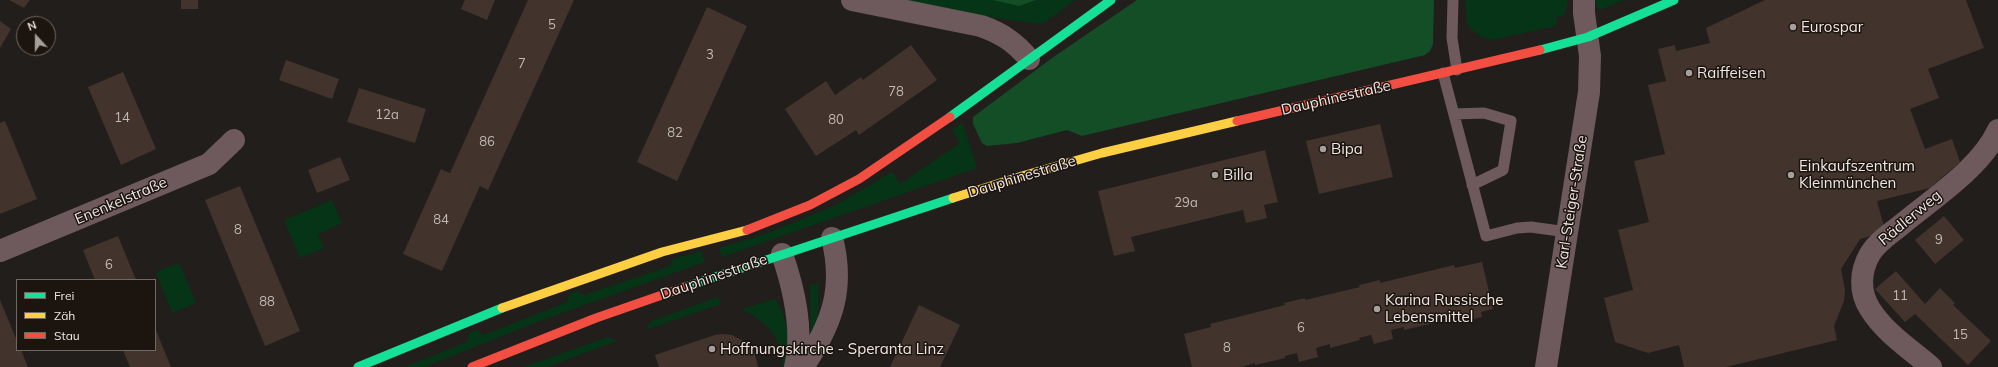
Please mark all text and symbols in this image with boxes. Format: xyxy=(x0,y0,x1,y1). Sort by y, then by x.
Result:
north arrow xyxy=(16,16,56,56)
house number: 5 xyxy=(548,17,556,33)
text: N xyxy=(26,18,38,34)
place label: Eurospar xyxy=(1801,18,1863,36)
marker: Eurospar xyxy=(1788,22,1798,32)
house number: 3 xyxy=(706,47,714,63)
house number: 7 xyxy=(518,56,526,72)
place label: Raiffeisen xyxy=(1697,64,1766,82)
marker: Raiffeisen xyxy=(1684,68,1694,78)
street label: Dauphinestraße xyxy=(1279,77,1393,119)
house number: 78 xyxy=(888,84,904,100)
house number: 12a xyxy=(375,107,399,123)
house number: 14 xyxy=(114,110,130,126)
house number: 80 xyxy=(828,112,844,128)
house number: 82 xyxy=(667,125,683,141)
house number: 86 xyxy=(479,134,495,150)
street label: Karl-Steiger-Straße xyxy=(1553,134,1591,270)
place label: Bipa xyxy=(1331,140,1363,158)
marker: Bipa xyxy=(1318,144,1328,154)
street label: Dauphinestraße xyxy=(966,152,1078,202)
place label: Einkaufszentrum Kleinmünchen xyxy=(1799,157,1915,192)
place label: Billa xyxy=(1223,166,1253,184)
marker: Billa xyxy=(1210,170,1220,180)
marker: Einkaufszentrum Kleinmünchen xyxy=(1786,170,1796,180)
street label: Enenkelstraße xyxy=(72,173,170,229)
street label: Rädlerweg xyxy=(1875,187,1945,249)
house number: 29a xyxy=(1174,195,1198,211)
house number: 84 xyxy=(433,212,449,228)
house number: 8 xyxy=(234,222,242,238)
house number: 9 xyxy=(1935,232,1943,248)
street label: Dauphinestraße xyxy=(658,250,770,304)
house number: 6 xyxy=(105,257,113,273)
legend xyxy=(16,279,156,351)
text: Frei xyxy=(54,288,74,303)
house number: 11 xyxy=(1892,288,1908,304)
place label: Karina Russische Lebensmittel xyxy=(1385,291,1504,326)
house number: 88 xyxy=(259,294,275,310)
marker: Karina Russische Lebensmittel xyxy=(1372,304,1382,314)
text: Zäh xyxy=(54,308,75,323)
house number: 6 xyxy=(1297,320,1305,336)
house number: 15 xyxy=(1952,327,1968,343)
text: Stau xyxy=(54,328,80,343)
place label: Hoffnungskirche - Speranta Linz xyxy=(720,340,944,358)
house number: 8 xyxy=(1223,340,1231,356)
marker: Hoffnungskirche - Speranta Linz xyxy=(707,344,717,354)

